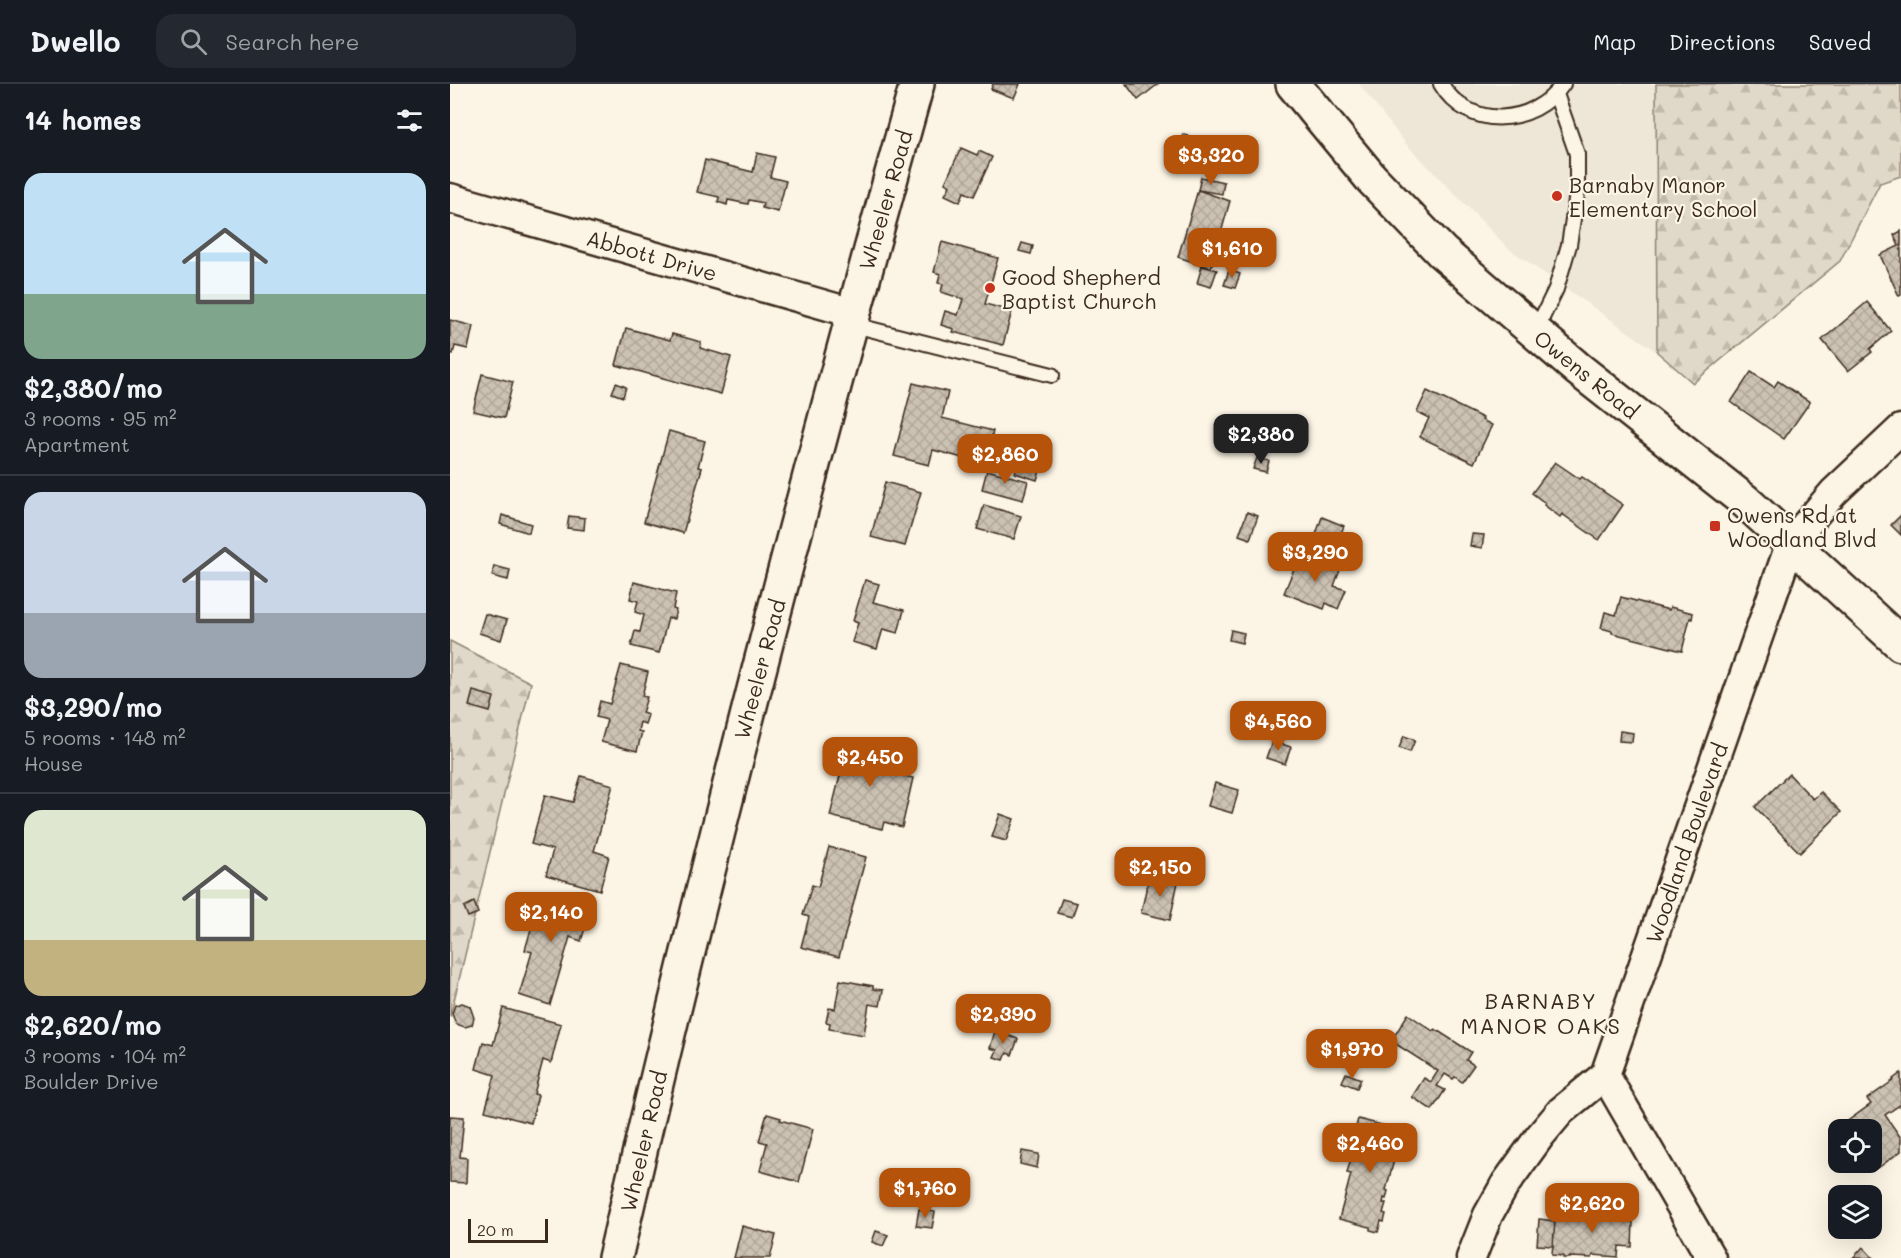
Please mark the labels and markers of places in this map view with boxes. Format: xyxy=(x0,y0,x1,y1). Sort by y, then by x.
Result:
pin: $3,320 xyxy=(1162,135,1260,186)
place label: Barnaby Manor Elementary School xyxy=(1569,171,1757,222)
marker: Barnaby Manor Elementary School xyxy=(1550,189,1564,203)
pin: $1,610 xyxy=(1183,228,1281,279)
place label: Good Shepherd Baptist Church xyxy=(1002,263,1161,314)
marker: Good Shepherd Baptist Church xyxy=(983,281,997,295)
pin: $2,380 xyxy=(1212,414,1310,465)
pin: $2,860 xyxy=(956,434,1054,485)
place label: Owens Rd at Woodland Blvd xyxy=(1727,501,1876,552)
marker: Owens Rd at Woodland Blvd xyxy=(1708,519,1722,533)
pin: $3,290 xyxy=(1266,532,1364,583)
pin: $4,560 xyxy=(1229,701,1327,752)
pin: $2,450 xyxy=(821,737,919,788)
pin: $2,150 xyxy=(1111,847,1209,898)
pin: $2,140 xyxy=(502,892,600,943)
pin: $2,390 xyxy=(954,994,1052,1045)
pin: $1,970 xyxy=(1303,1029,1401,1080)
pin: $2,460 xyxy=(1321,1123,1419,1174)
pin: $1,760 xyxy=(876,1168,974,1219)
pin: $2,620 xyxy=(1543,1183,1641,1234)

